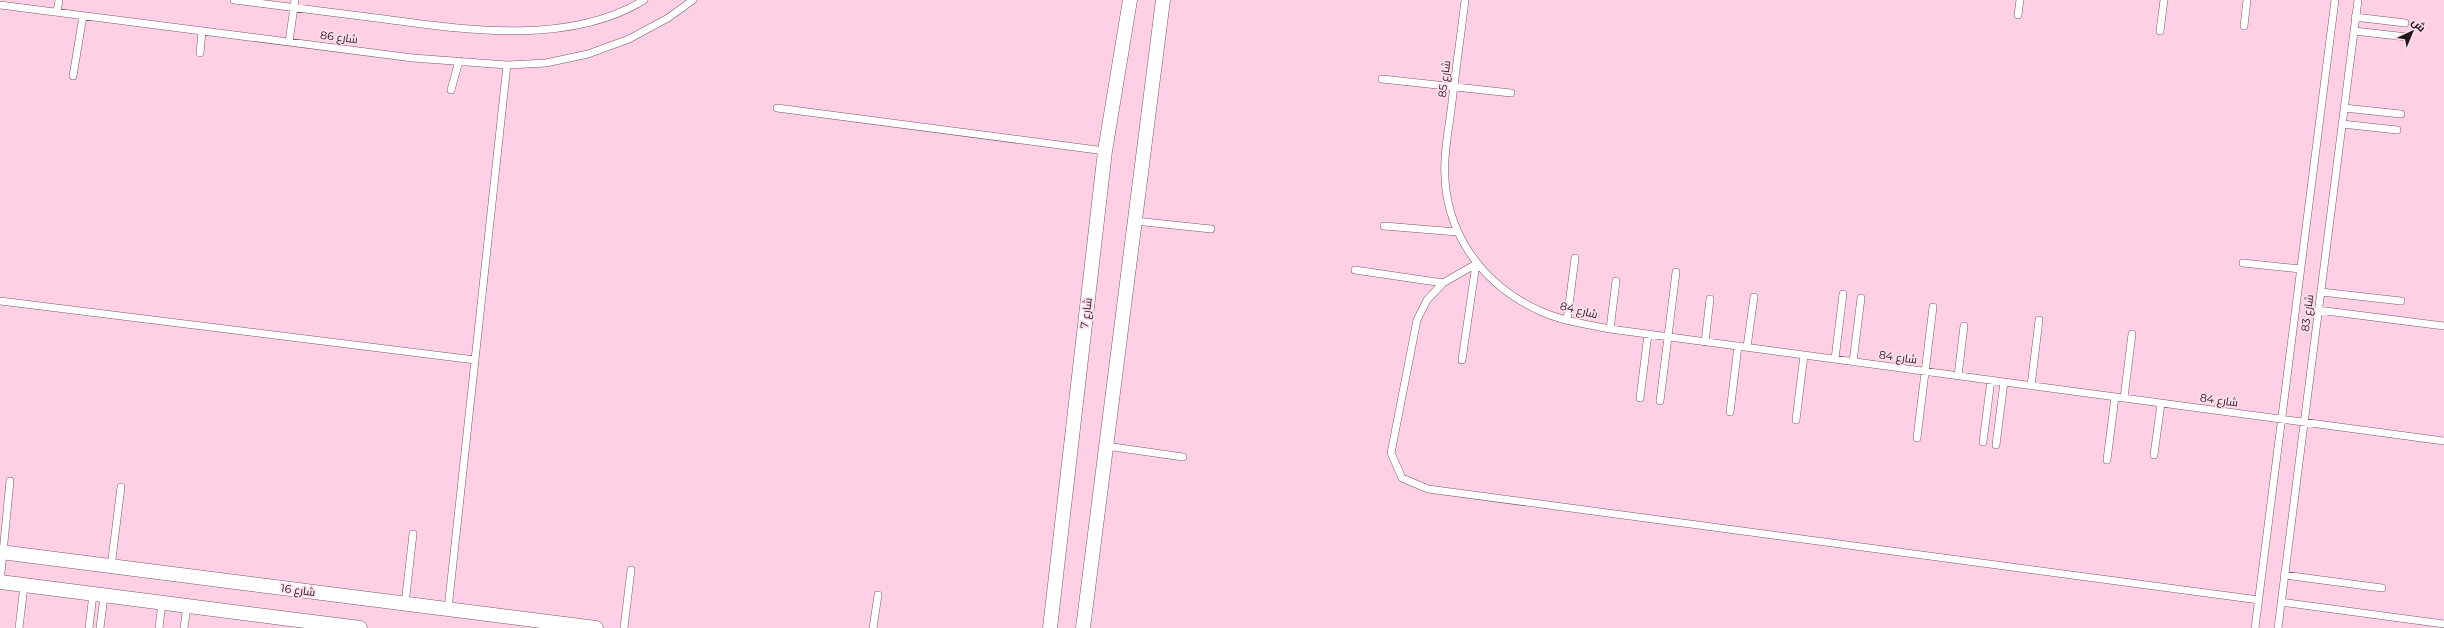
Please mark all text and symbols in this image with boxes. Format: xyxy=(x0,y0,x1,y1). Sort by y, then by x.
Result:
north arrow xyxy=(2392,12,2432,52)
text: ش xyxy=(2409,15,2429,35)
street label: شارع 86 xyxy=(319,28,359,47)
street label: شارع 85 xyxy=(1435,60,1454,99)
street label: شارع 83 xyxy=(2298,294,2317,333)
street label: شارع 7 xyxy=(1077,297,1096,329)
street label: شارع 84 xyxy=(1558,299,1599,322)
street label: شارع 84 xyxy=(1878,347,1918,368)
street label: شارع 84 xyxy=(2199,390,2239,411)
street label: شارع 16 xyxy=(280,581,316,600)

